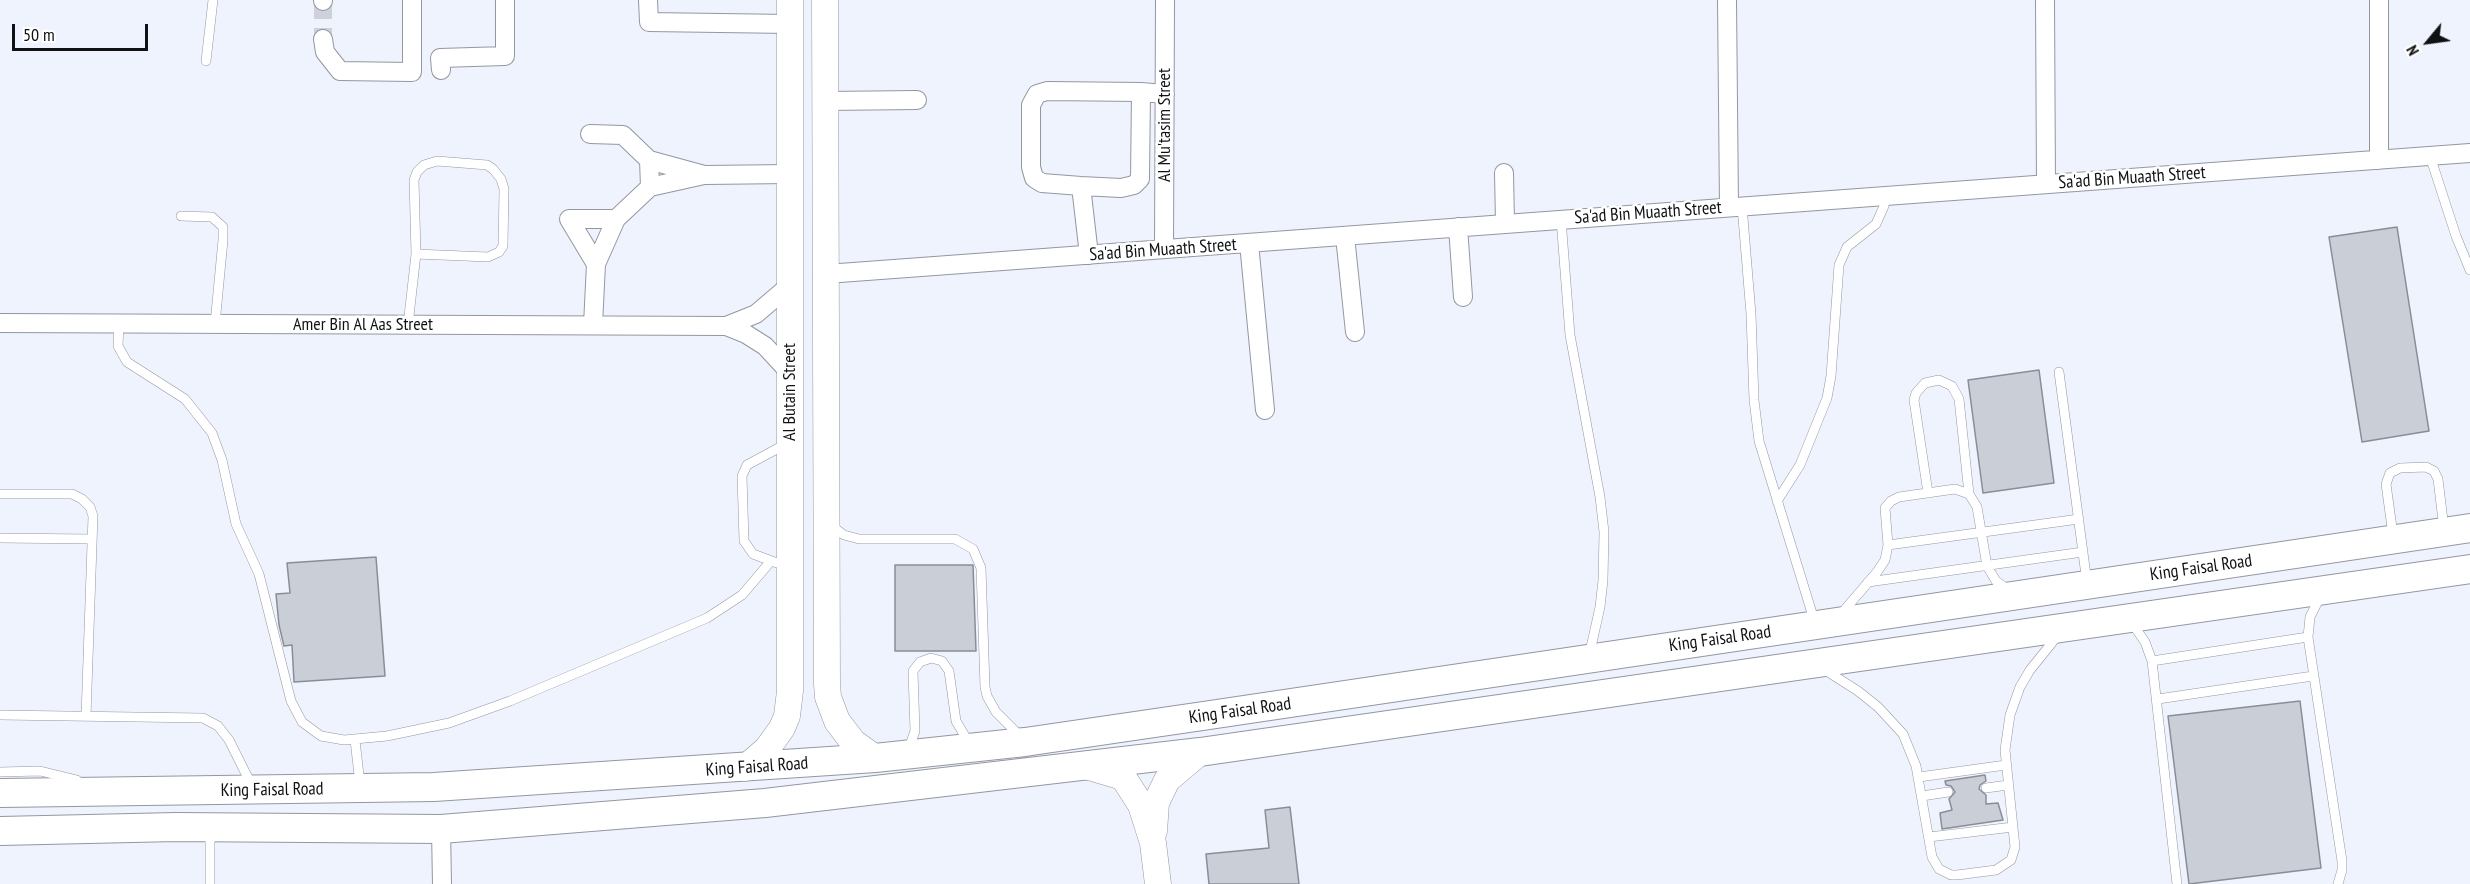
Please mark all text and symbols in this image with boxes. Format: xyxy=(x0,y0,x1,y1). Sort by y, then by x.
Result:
scale bar xyxy=(15,12,152,50)
north arrow xyxy=(2398,12,2458,72)
text: 50 m xyxy=(23,23,55,46)
text: N xyxy=(2401,42,2423,59)
street label: Al Mu'tasim Street xyxy=(1154,68,1176,182)
street label: Sa'ad Bin Muaath Street xyxy=(2058,162,2206,194)
street label: Sa'ad Bin Muaath Street xyxy=(1574,197,1722,229)
street label: Sa'ad Bin Muaath Street xyxy=(1089,234,1237,266)
street label: Amer Bin Al Aas Street xyxy=(293,314,433,336)
street label: Al Butain Street xyxy=(779,343,801,441)
street label: King Faisal Road xyxy=(2149,550,2253,586)
street label: King Faisal Road xyxy=(1668,621,1772,657)
street label: King Faisal Road xyxy=(1188,693,1292,729)
street label: King Faisal Road xyxy=(705,753,809,781)
street label: King Faisal Road xyxy=(220,778,324,802)

